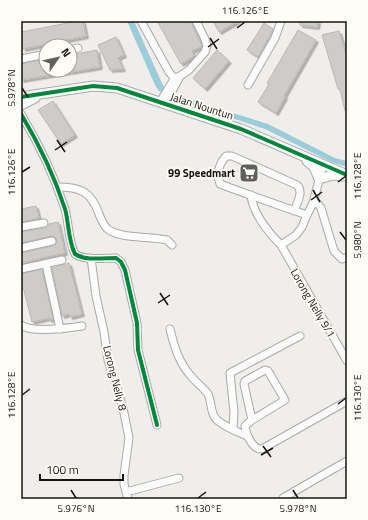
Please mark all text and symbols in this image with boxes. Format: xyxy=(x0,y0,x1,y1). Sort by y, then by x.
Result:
text: 116.126°E xyxy=(222,3,269,18)
north arrow xyxy=(38,38,78,78)
text: N xyxy=(58,45,75,60)
text: 5.978°N xyxy=(4,70,19,106)
street label: Jalan Nountun xyxy=(168,88,236,124)
text: 116.126°E xyxy=(4,148,19,195)
text: 116.128°E xyxy=(350,152,365,199)
supermarket icon: 99 Speedmart xyxy=(238,162,260,184)
place label: 99 Speedmart xyxy=(168,165,235,181)
text: 5.980°N xyxy=(350,222,365,258)
street label: Lorong Nelly 9/1 xyxy=(287,266,339,340)
street label: Lorong Nelly 8 xyxy=(99,344,131,412)
text: 116.128°E xyxy=(4,371,19,418)
text: 116.130°E xyxy=(350,374,365,421)
scale bar xyxy=(40,456,123,482)
text: 100 m xyxy=(46,460,79,479)
text: 5.976°N xyxy=(58,501,94,516)
text: 116.130°E xyxy=(175,501,222,516)
text: 5.978°N xyxy=(280,501,316,516)

